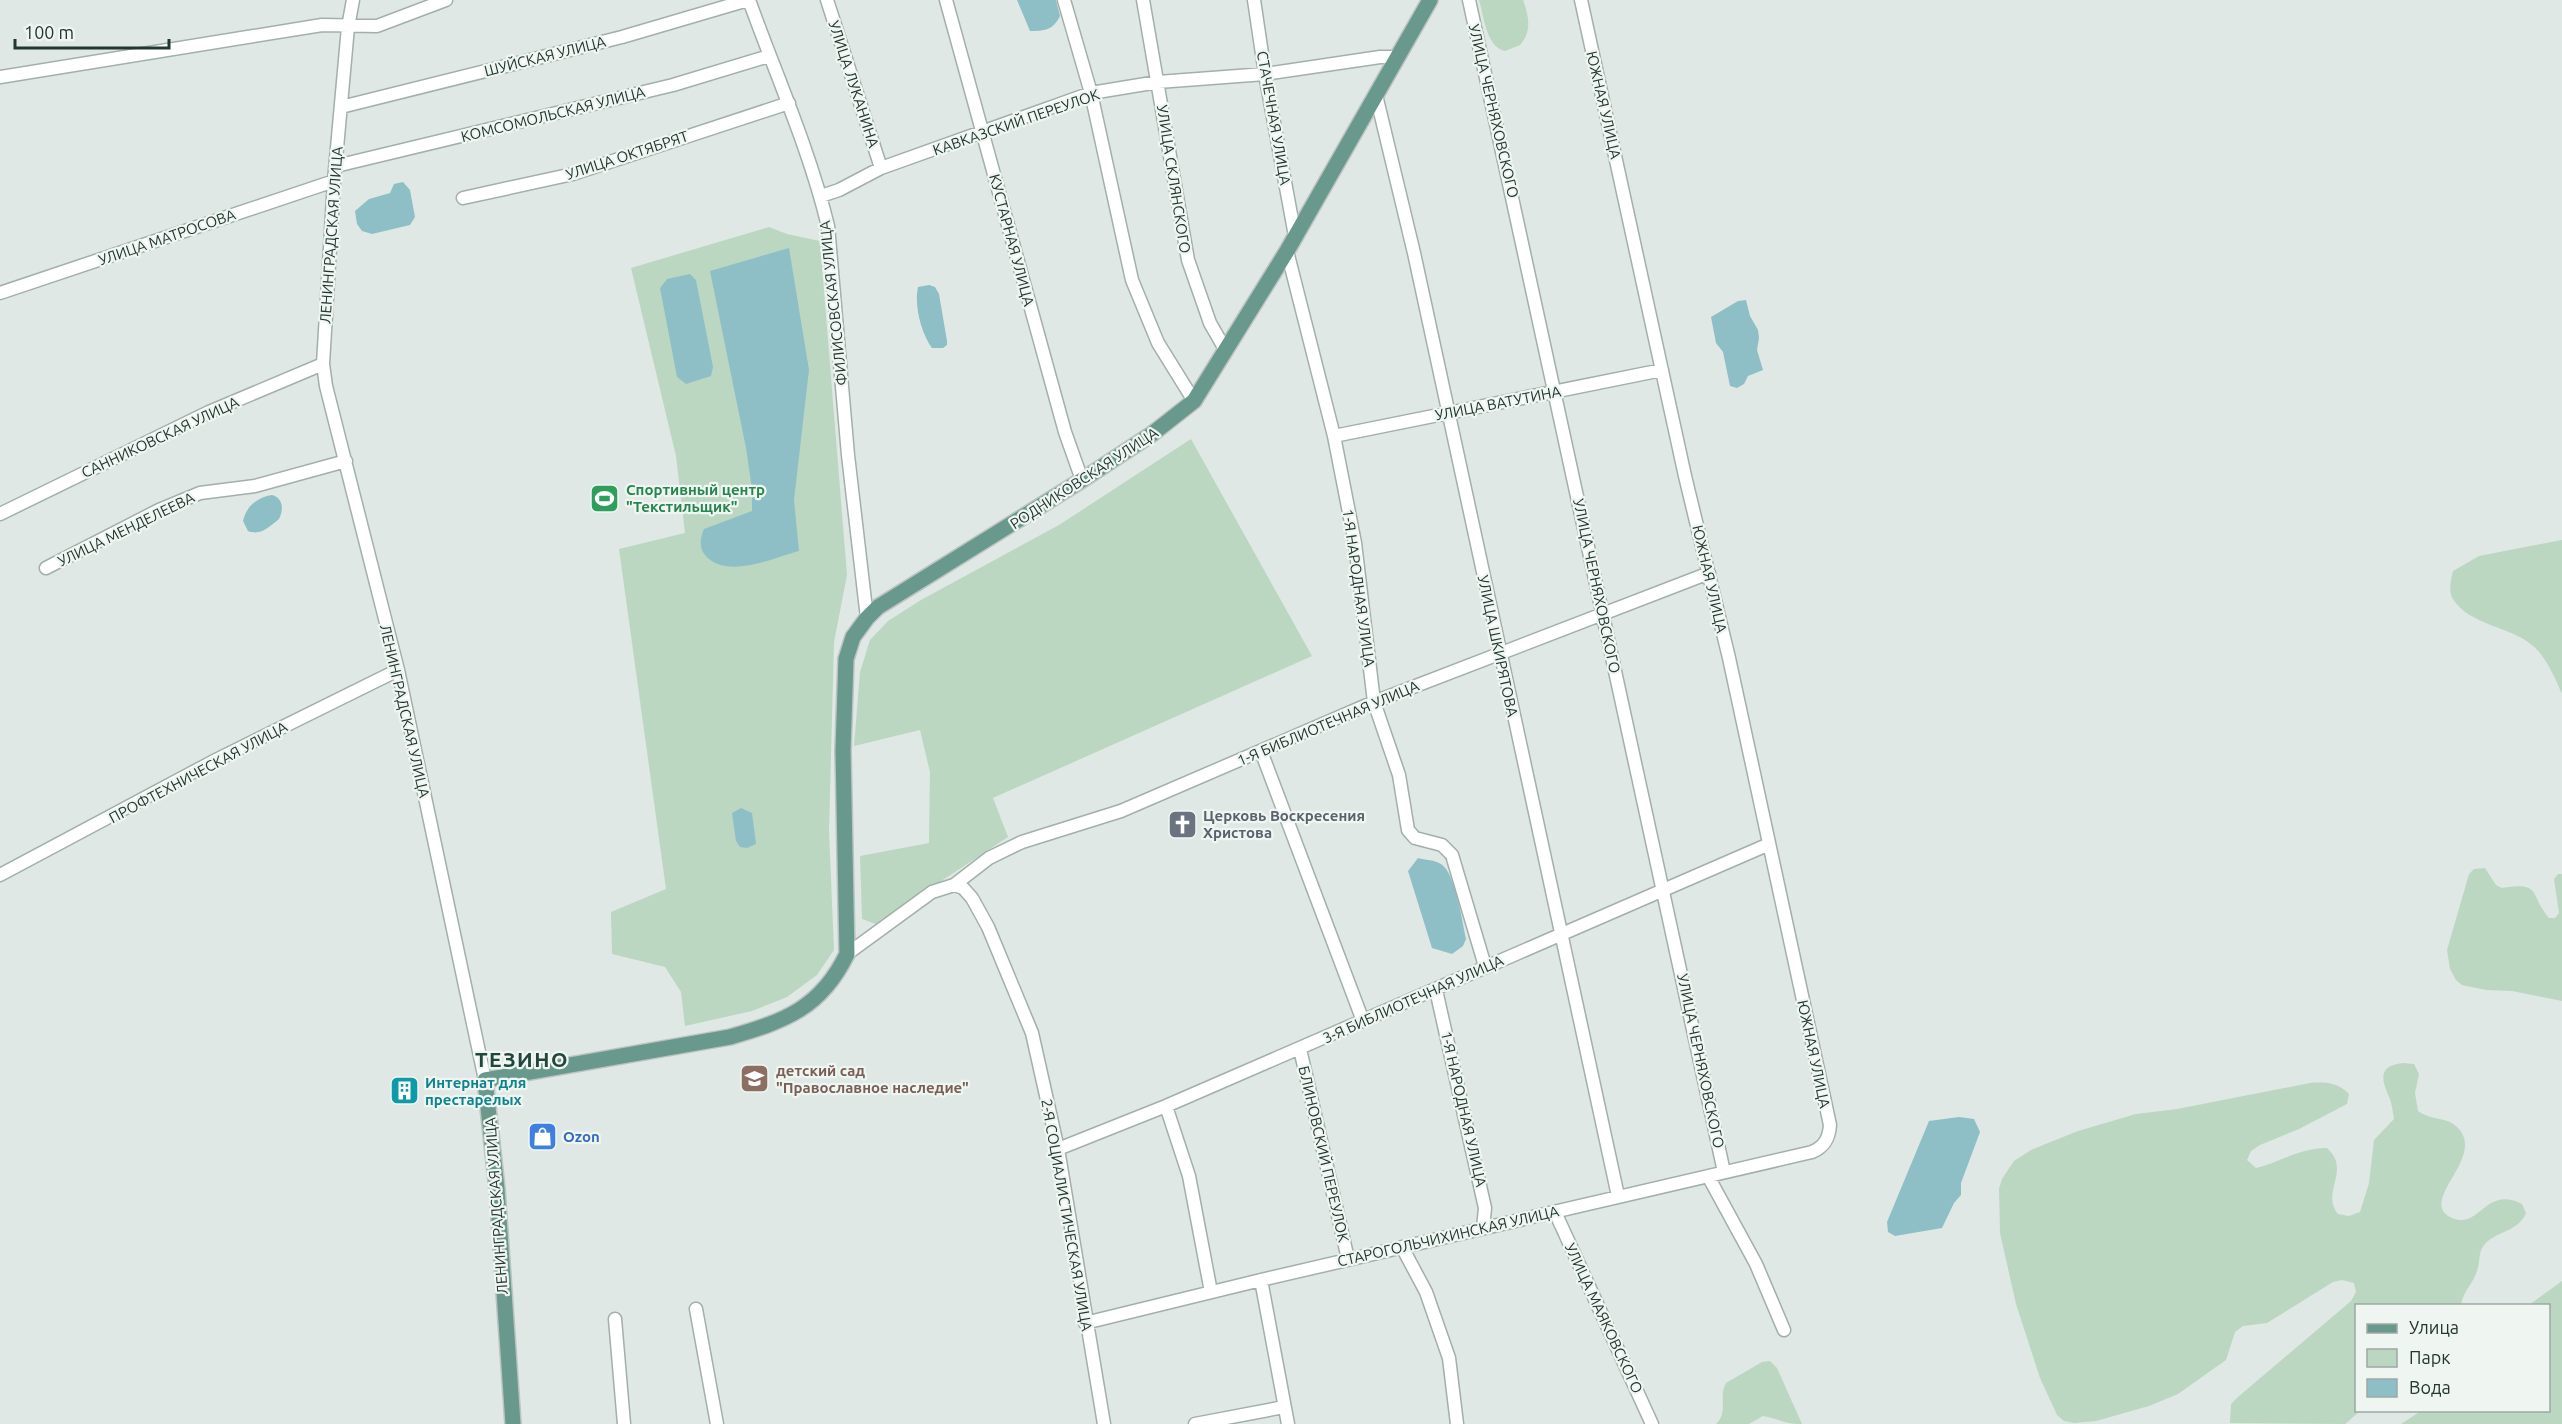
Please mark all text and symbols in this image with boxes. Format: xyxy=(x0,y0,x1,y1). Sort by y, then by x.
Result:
scale bar xyxy=(15,12,170,50)
street label: УЛИЦА ЛУКАНИНА xyxy=(825,18,883,150)
text: 100 m xyxy=(24,22,74,42)
street label: УЛИЦА ЧЕРНЯХОВСКОГО xyxy=(1466,22,1522,200)
street label: ШУЙСКАЯ УЛИЦА xyxy=(482,33,608,79)
street label: ЮЖНАЯ УЛИЦА xyxy=(1583,49,1625,161)
street label: СТАЧЕЧНАЯ УЛИЦА xyxy=(1254,50,1294,187)
street label: КОМСОМОЛЬСКАЯ УЛИЦА xyxy=(459,83,647,145)
street label: КАВКАЗСКИЙ ПЕРЕУЛОК xyxy=(930,85,1102,159)
street label: УЛИЦА СКЛЯНСКОГО xyxy=(1154,104,1194,254)
street label: УЛИЦА ОКТЯБРЯТ xyxy=(564,127,691,183)
street label: ЛЕНИНГРАДСКАЯ УЛИЦА xyxy=(316,146,346,324)
street label: КУСТАРНАЯ УЛИЦА xyxy=(986,172,1038,308)
street label: УЛИЦА МАТРОСОВА xyxy=(96,205,238,268)
street label: ФИЛИСОВСКАЯ УЛИЦА xyxy=(816,219,850,386)
street label: УЛИЦА ВАТУТИНА xyxy=(1434,382,1563,424)
street label: САННИКОВСКАЯ УЛИЦА xyxy=(79,393,242,481)
street label: РОДНИКОВСКАЯ УЛИЦА xyxy=(1007,424,1161,532)
place label: Спортивный центр "Текстильщик" xyxy=(626,481,765,515)
sports icon: Спортивный центр "Текстильщик" xyxy=(589,482,621,514)
street label: УЛИЦА МЕНДЕЛЕЕВА xyxy=(55,488,197,570)
street label: УЛИЦА ЧЕРНЯХОВСКОГО xyxy=(1570,497,1624,675)
street label: 1-Я НАРОДНАЯ УЛИЦА xyxy=(1339,508,1379,668)
street label: ЮЖНАЯ УЛИЦА xyxy=(1689,523,1731,635)
street label: УЛИЦА ШКИРЯТОВА xyxy=(1475,573,1521,719)
street label: ЛЕНИНГРАДСКАЯ УЛИЦА xyxy=(377,623,433,800)
street label: 1-Я БИБЛИОТЕЧНАЯ УЛИЦА xyxy=(1235,677,1422,769)
street label: ПРОФТЕХНИЧЕСКАЯ УЛИЦА xyxy=(106,718,290,826)
place label: Церковь Воскресения Христова xyxy=(1203,807,1365,841)
church icon: Церковь Воскресения Христова xyxy=(1166,808,1198,840)
street label: 3-Я БИБЛИОТЕЧНАЯ УЛИЦА xyxy=(1320,951,1506,1047)
street label: УЛИЦА ЧЕРНЯХОВСКОГО xyxy=(1674,972,1728,1150)
street label: ЮЖНАЯ УЛИЦА xyxy=(1794,998,1834,1110)
street label: 1-Я НАРОДНАЯ УЛИЦА xyxy=(1438,1029,1490,1189)
district label: ТЕЗИНО xyxy=(475,1047,569,1071)
place label: детский сад "Православное наследие" xyxy=(776,1062,969,1096)
school or university icon: детский сад "Православное наследие" xyxy=(739,1063,771,1095)
street label: БЛИНОВСКИЙ ПЕРЕУЛОК xyxy=(1295,1064,1353,1244)
place label: Интернат для престарелых xyxy=(425,1074,526,1108)
building icon: Интернат для престарелых xyxy=(388,1075,420,1107)
street label: 2-Я СОЦИАЛИСТИЧЕСКАЯ УЛИЦА xyxy=(1038,1098,1096,1333)
street label: ЛЕНИНГРАДСКАЯ УЛИЦА xyxy=(481,1117,511,1295)
shop icon: Ozon xyxy=(526,1120,558,1152)
place label: Ozon xyxy=(563,1128,600,1145)
street label: СТАРОГОЛЬЧИХИНСКАЯ УЛИЦА xyxy=(1336,1202,1561,1270)
street label: УЛИЦА МАЯКОВСКОГО xyxy=(1562,1240,1646,1396)
legend xyxy=(2355,1304,2550,1412)
text: Улица xyxy=(2409,1317,2459,1337)
text: Парк xyxy=(2409,1347,2450,1367)
text: Вода xyxy=(2409,1377,2451,1397)

